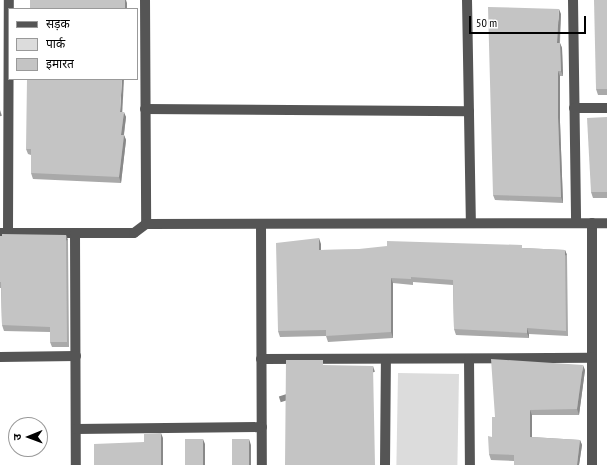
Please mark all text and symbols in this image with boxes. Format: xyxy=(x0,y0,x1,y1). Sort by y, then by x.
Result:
legend xyxy=(8,8,138,80)
scale bar xyxy=(471,8,588,34)
text: 50 m xyxy=(476,15,497,30)
text: सड़क xyxy=(46,16,70,31)
text: पार्क xyxy=(46,36,65,51)
text: इमारत xyxy=(46,56,74,71)
north arrow xyxy=(8,417,48,457)
text: उ xyxy=(10,434,24,441)

